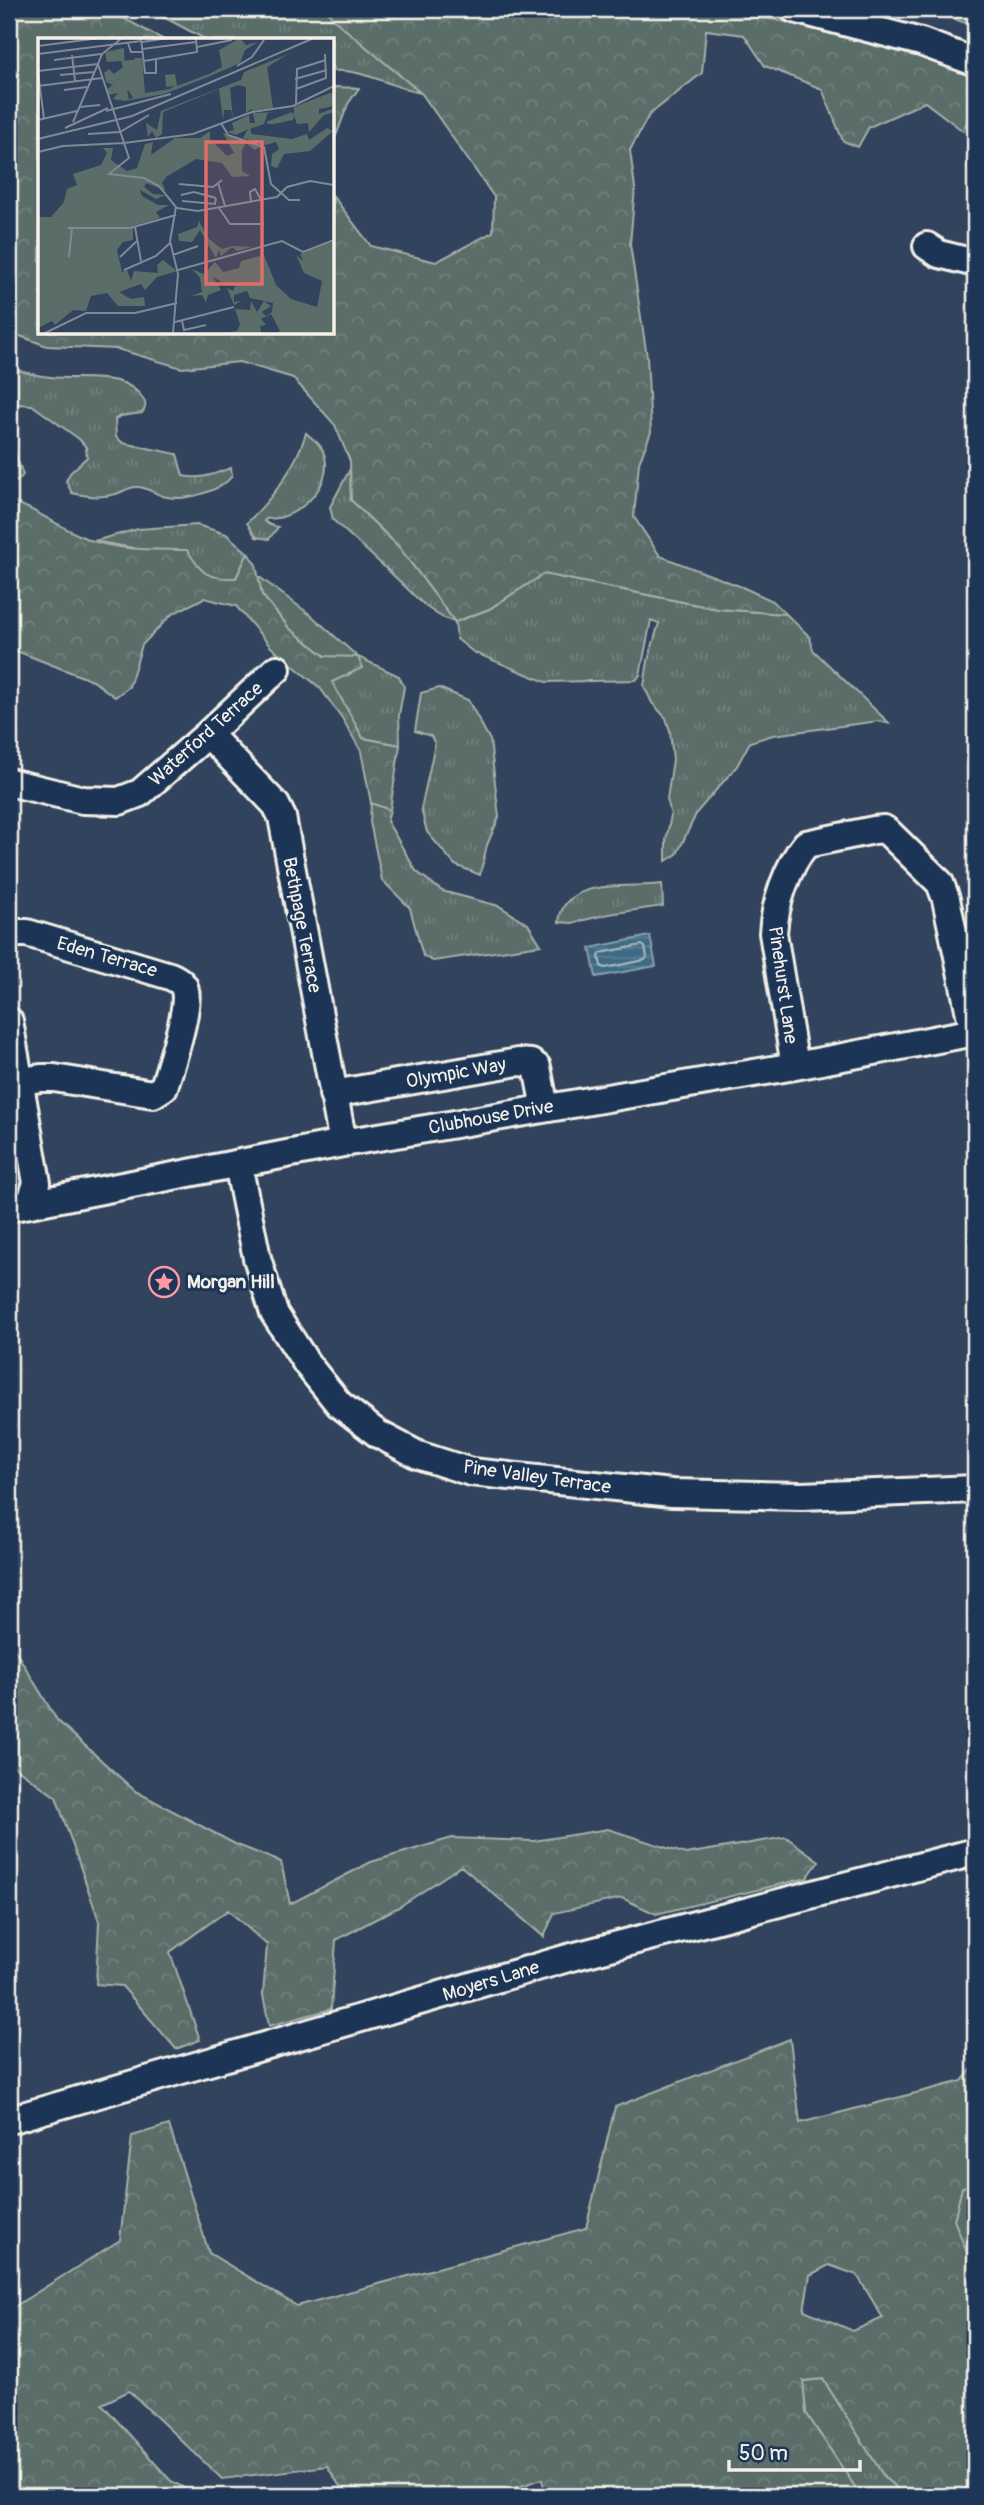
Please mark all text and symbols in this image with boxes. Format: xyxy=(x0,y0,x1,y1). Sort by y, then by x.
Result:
inset map xyxy=(38,38,334,334)
street label: Waterford Terrace xyxy=(144,676,268,791)
street label: Bethpage Terrace xyxy=(277,855,327,996)
street label: Pinehurst Lane xyxy=(763,925,803,1046)
street label: Eden Terrace xyxy=(54,931,161,983)
street label: Olympic Way xyxy=(404,1052,508,1094)
street label: Clubhouse Drive xyxy=(427,1094,556,1140)
place icon: Morgan Hill xyxy=(147,1265,181,1299)
place label: Morgan Hill xyxy=(187,1270,275,1294)
street label: Pine Valley Terrace xyxy=(462,1455,613,1499)
street label: Moyers Lane xyxy=(440,1955,543,2007)
scale bar xyxy=(729,2428,860,2472)
text: 50 m xyxy=(739,2440,788,2467)

